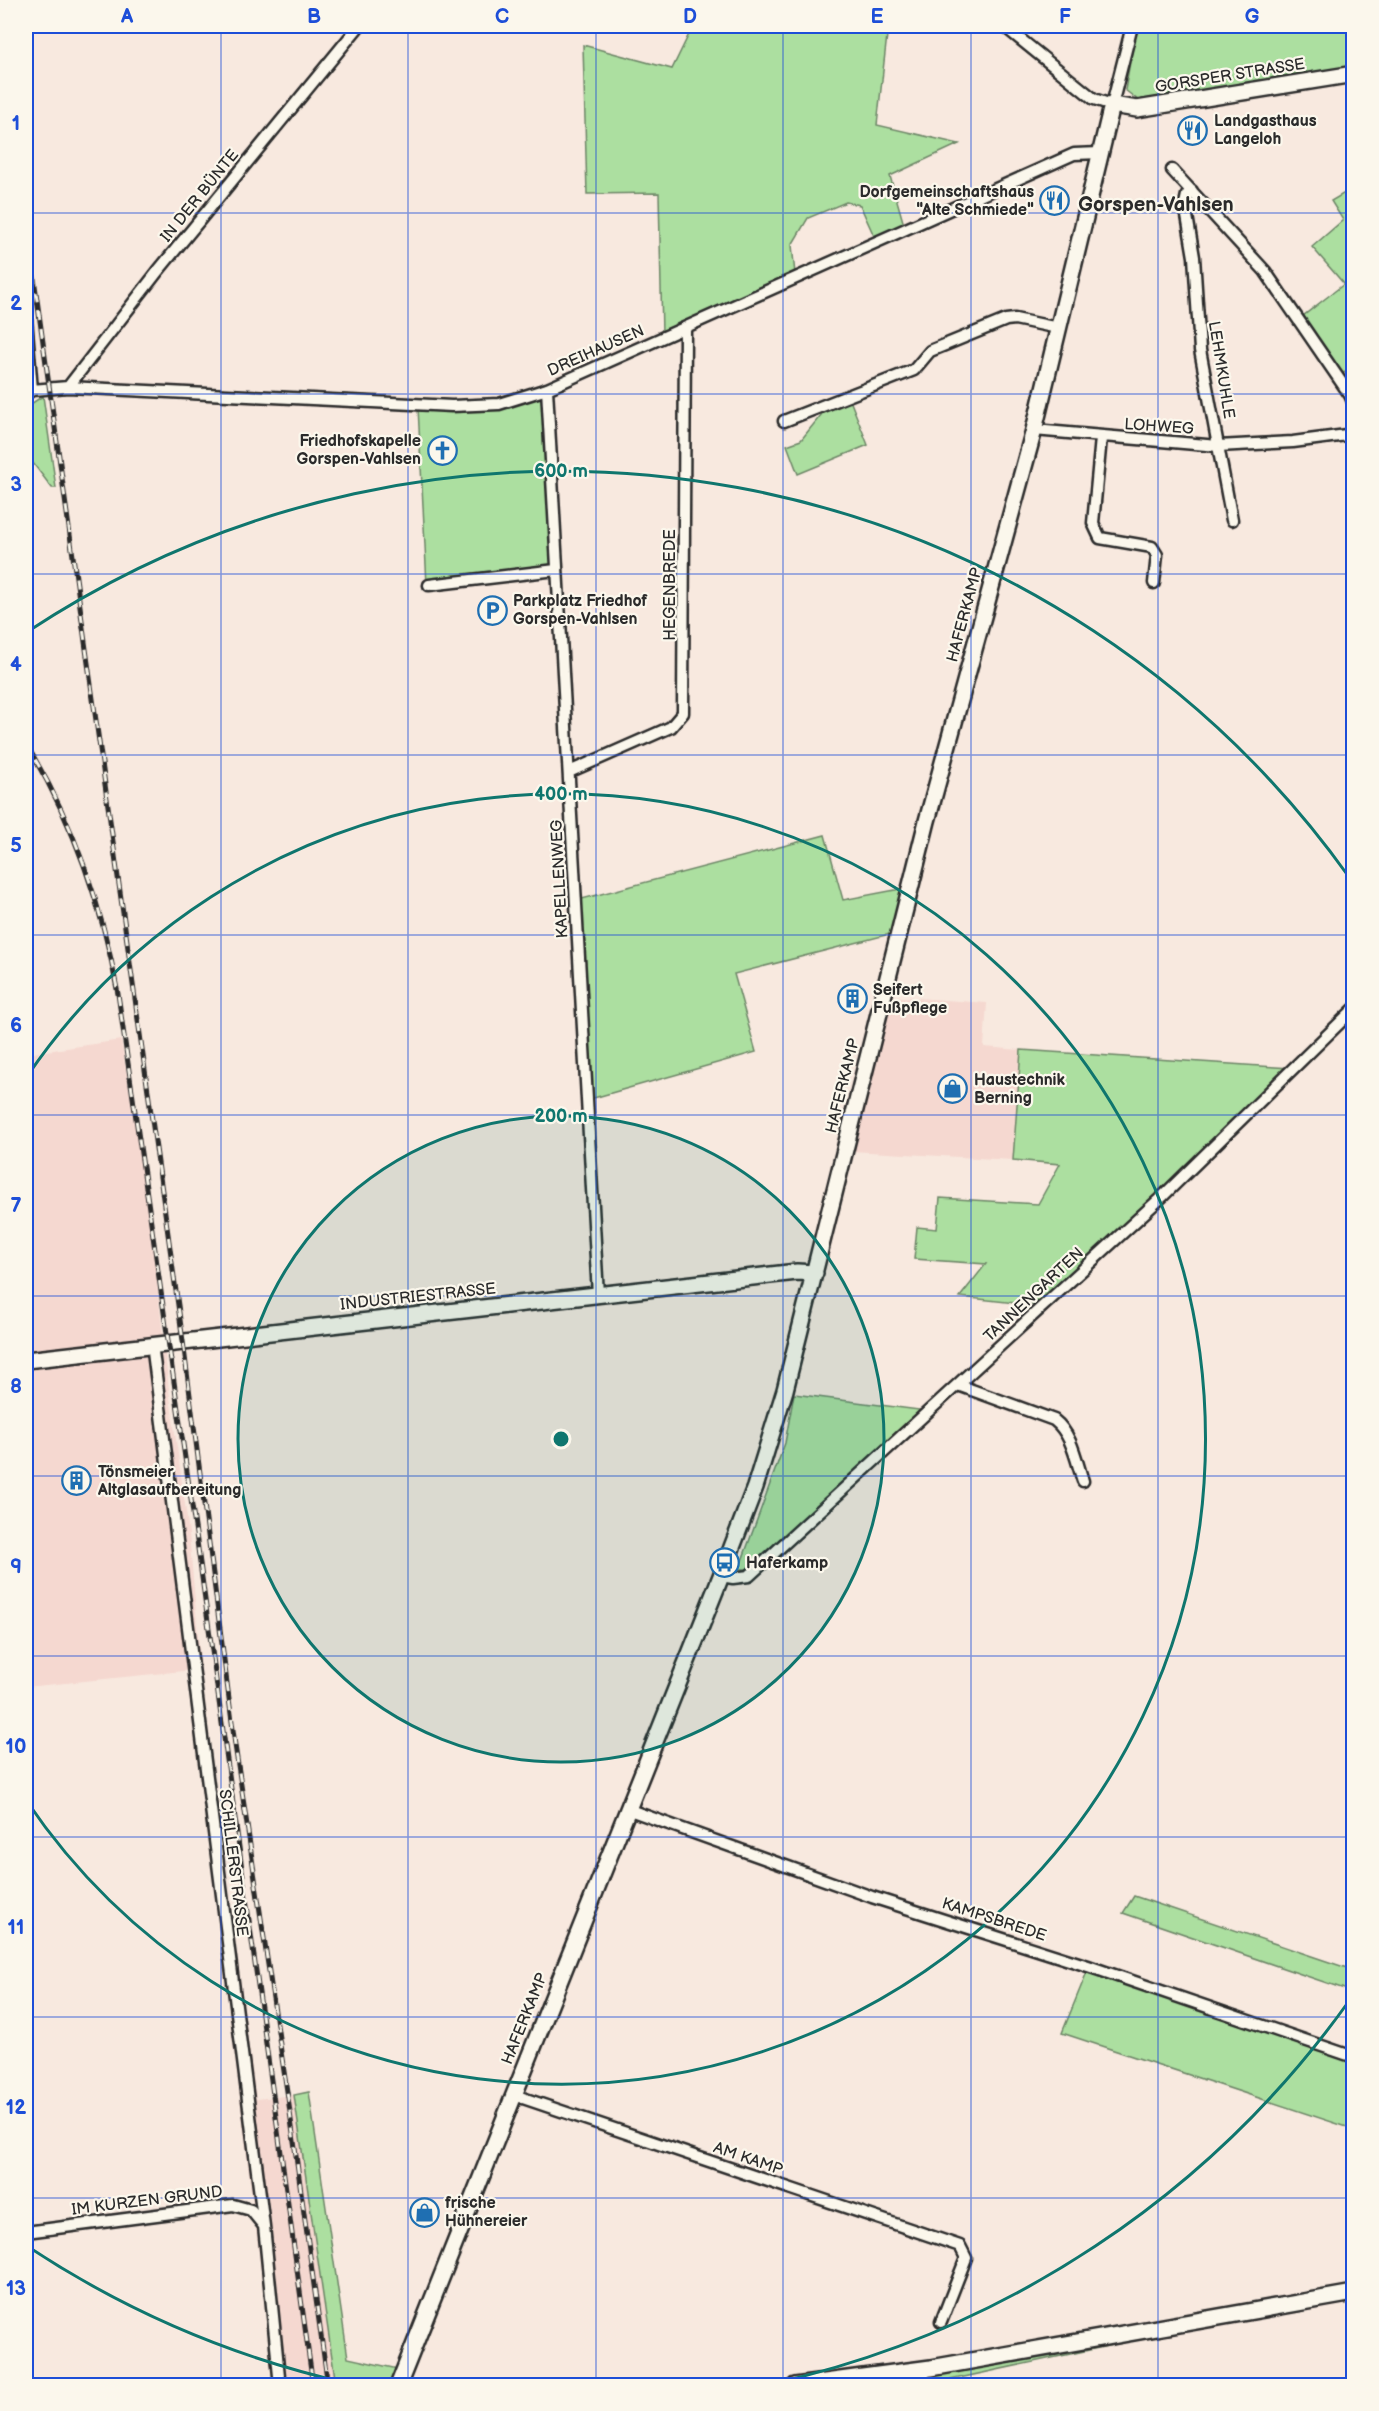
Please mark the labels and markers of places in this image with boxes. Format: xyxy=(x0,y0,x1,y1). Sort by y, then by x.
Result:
place label: Landgasthaus Langeloh xyxy=(1214,112,1317,149)
restaurant icon: Landgasthaus Langeloh xyxy=(1177,114,1209,146)
place label: Dorfgemeinschaftshaus "Alte Schmiede" xyxy=(859,183,1034,220)
restaurant icon: Dorfgemeinschaftshaus "Alte Schmiede" xyxy=(1039,185,1071,217)
place label: Friedhofskapelle Gorspen-Vahlsen xyxy=(297,432,421,469)
church icon: Friedhofskapelle Gorspen-Vahlsen xyxy=(426,434,458,466)
place label: Parkplatz Friedhof Gorspen-Vahlsen xyxy=(513,592,648,629)
parking icon: Parkplatz Friedhof Gorspen-Vahlsen xyxy=(476,594,508,626)
place label: Seifert Fußpflege xyxy=(873,981,947,1018)
building icon: Seifert Fußpflege xyxy=(836,983,868,1015)
place label: Haustechnik Berning xyxy=(974,1071,1066,1108)
shop icon: Haustechnik Berning xyxy=(937,1073,969,1105)
centre of rings xyxy=(551,1429,571,1449)
place label: Tönsmeier Altglasaufbereitung xyxy=(97,1463,241,1500)
building icon: Tönsmeier Altglasaufbereitung xyxy=(61,1465,93,1497)
bus stop icon: Haferkamp xyxy=(709,1547,741,1579)
place label: Haferkamp xyxy=(746,1554,828,1573)
place label: frische Hühnereier xyxy=(445,2194,528,2231)
shop icon: frische Hühnereier xyxy=(408,2196,440,2228)

